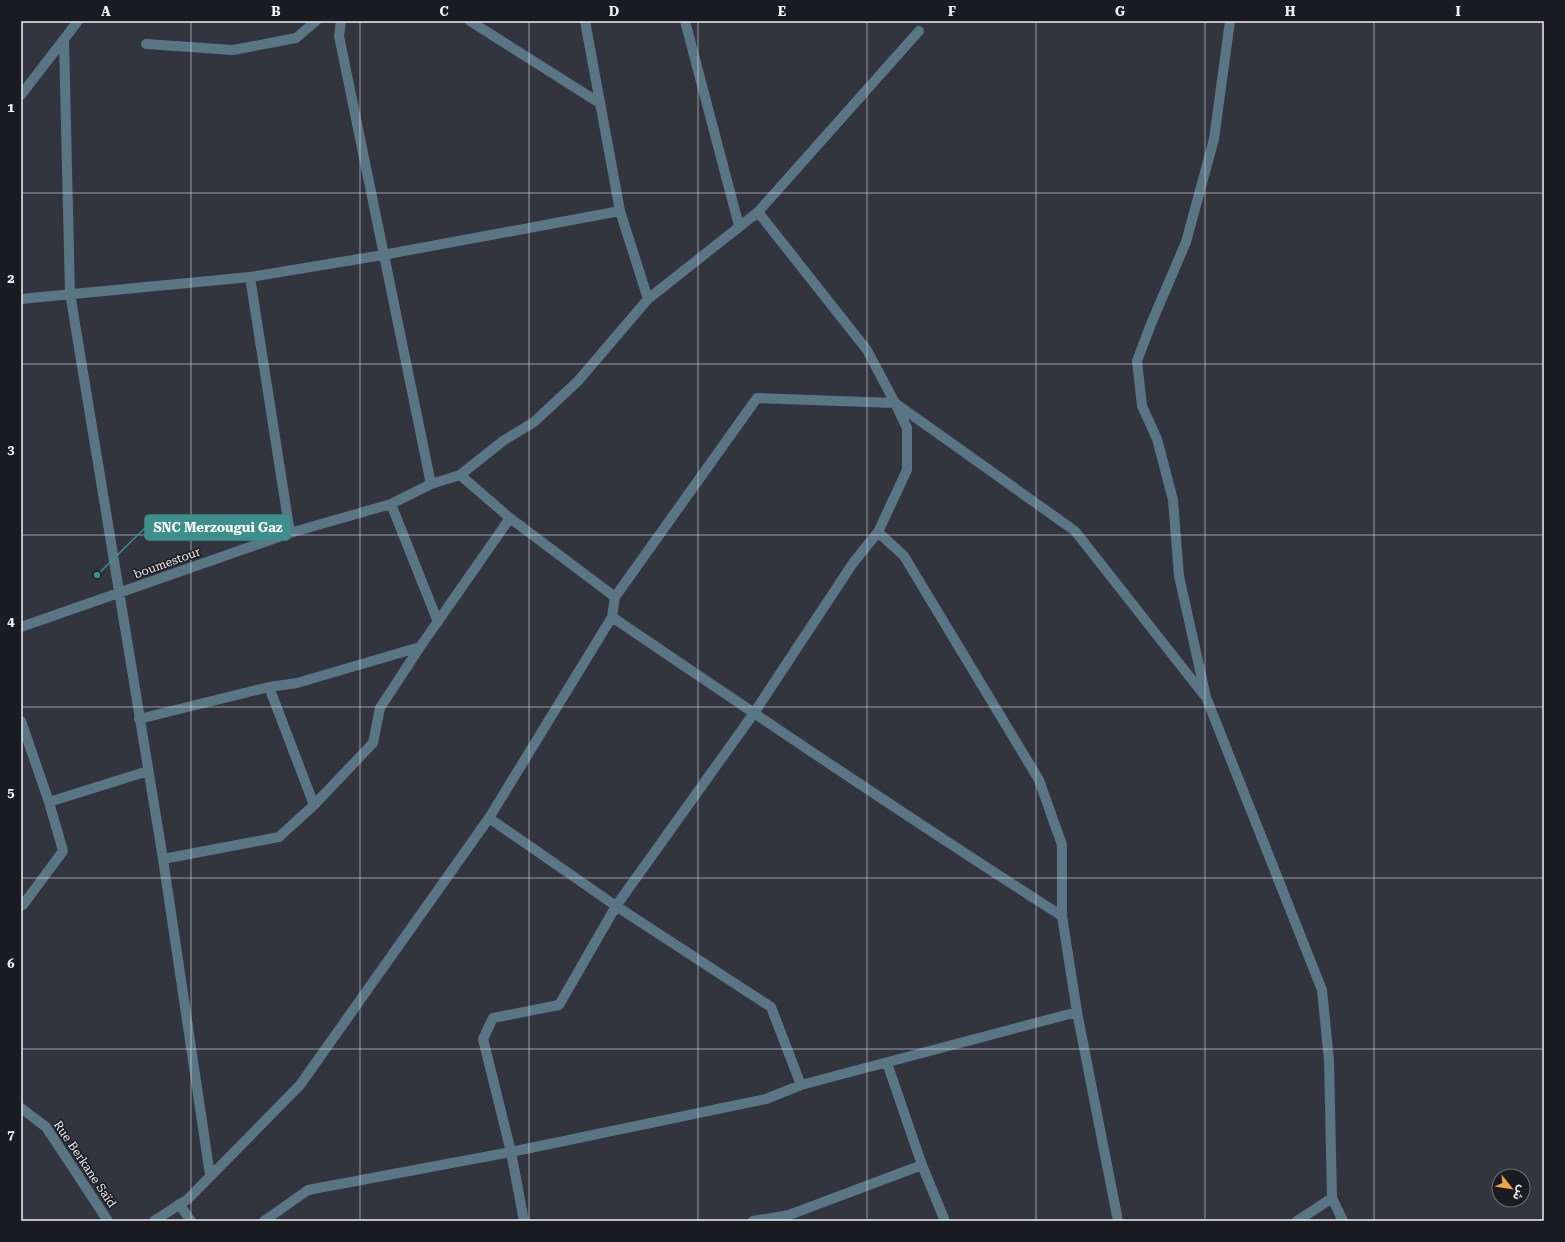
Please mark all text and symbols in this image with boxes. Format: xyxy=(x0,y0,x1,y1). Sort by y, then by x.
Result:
text: A xyxy=(101,4,111,19)
text: B xyxy=(271,4,281,19)
text: C xyxy=(439,4,449,19)
text: D xyxy=(609,4,619,19)
text: E xyxy=(778,4,786,19)
text: F xyxy=(948,4,956,19)
text: G xyxy=(1115,4,1125,19)
text: H xyxy=(1285,4,1296,19)
text: I xyxy=(1455,4,1461,19)
text: 1 xyxy=(7,100,15,115)
text: 2 xyxy=(7,271,15,286)
text: 3 xyxy=(7,442,15,457)
callout: SNC Merzougui Gaz xyxy=(145,515,290,540)
text: SNC Merzougui Gaz xyxy=(153,520,283,535)
street label: boumestour xyxy=(132,544,202,582)
text: 4 xyxy=(7,614,15,629)
text: 5 xyxy=(7,785,15,800)
text: 6 xyxy=(7,956,15,971)
street label: Rue Berkane Saïd xyxy=(51,1118,119,1210)
text: 7 xyxy=(7,1127,15,1142)
north arrow xyxy=(1491,1168,1531,1208)
text: ش xyxy=(1510,1183,1529,1203)

